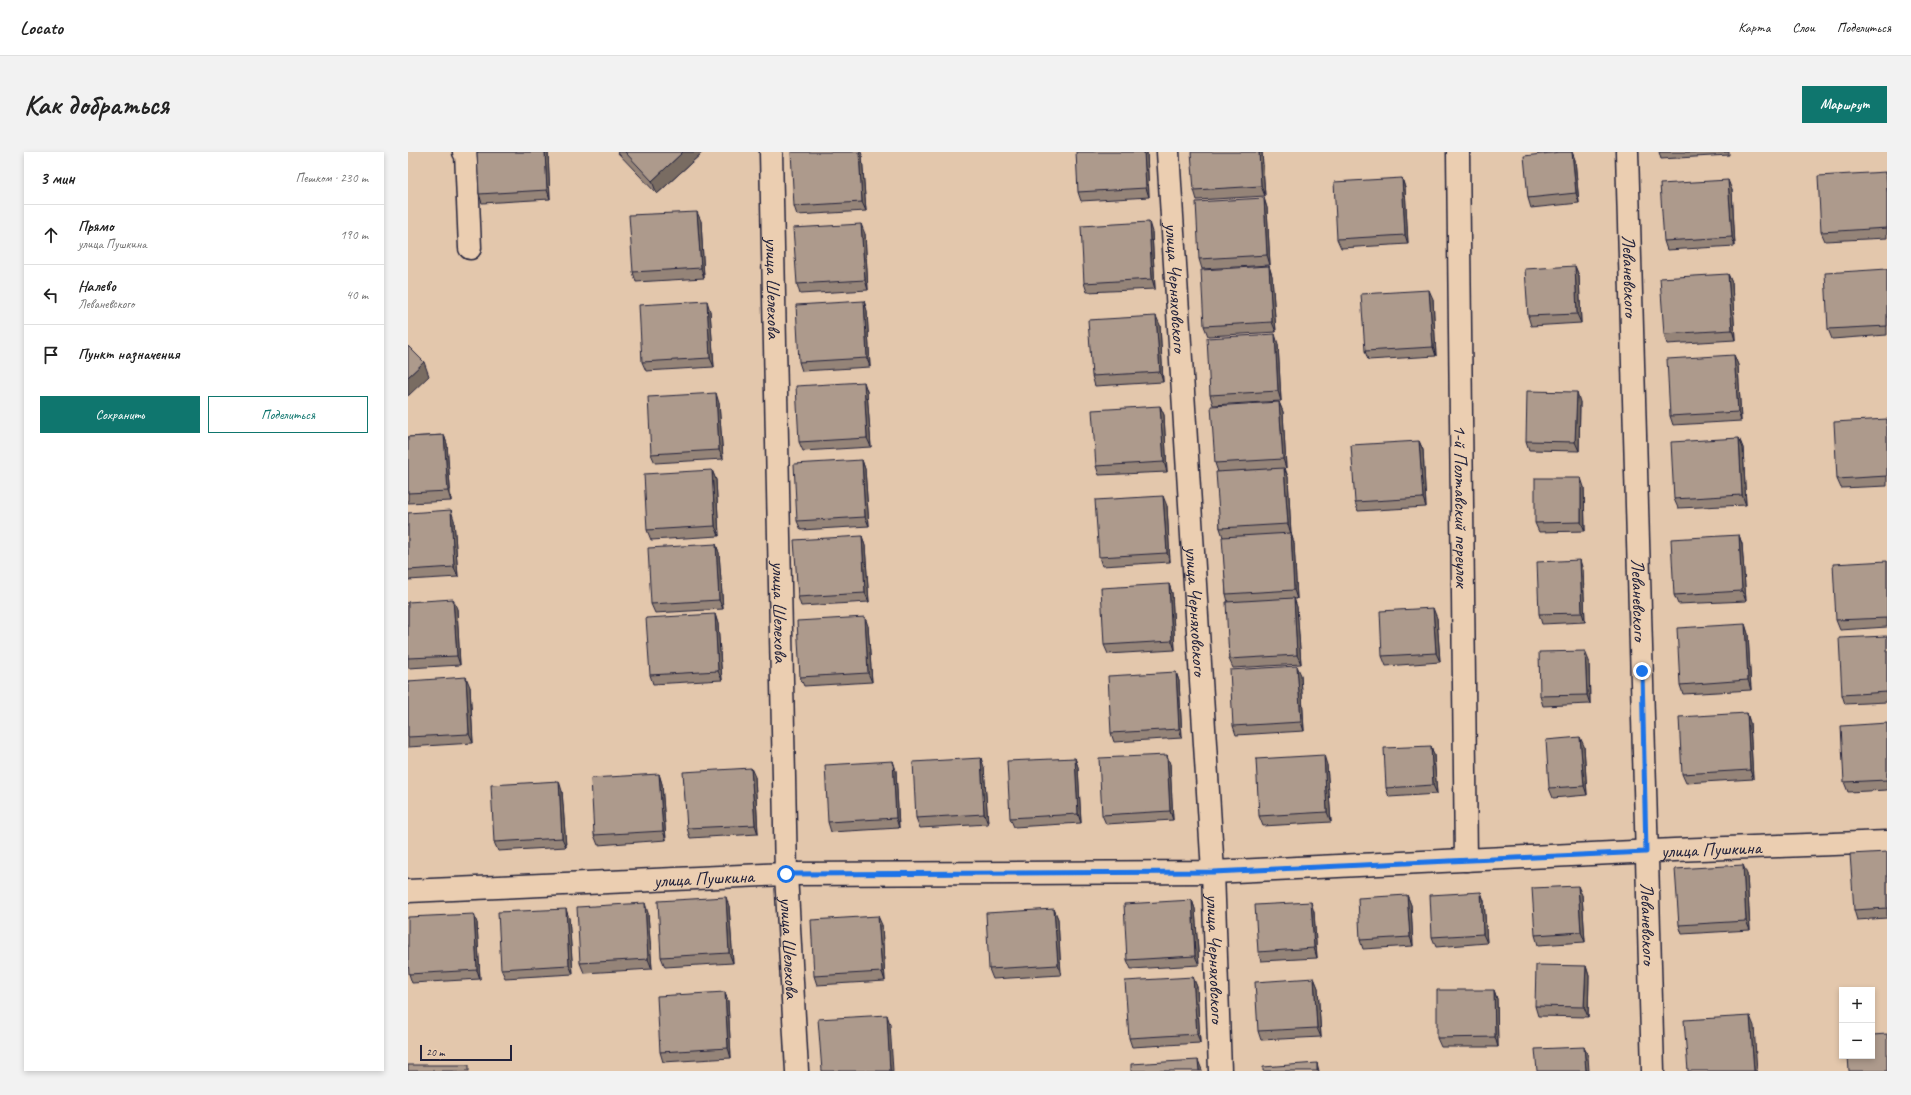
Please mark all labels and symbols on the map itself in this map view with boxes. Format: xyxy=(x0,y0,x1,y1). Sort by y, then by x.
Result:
street label: улица Черняховского xyxy=(1159,221,1192,355)
street label: Леваневского xyxy=(1616,234,1643,320)
street label: улица Шелехова xyxy=(760,236,786,341)
street label: 1-й Полтавский переулок xyxy=(1448,425,1474,589)
street label: улица Черняховского xyxy=(1180,545,1212,679)
street label: Леваневского xyxy=(1626,558,1652,644)
street label: улица Шелехова xyxy=(766,560,793,665)
route end xyxy=(1633,662,1651,680)
street label: улица Пушкина xyxy=(1659,836,1764,864)
street label: улица Пушкина xyxy=(652,864,757,893)
route start xyxy=(777,865,795,883)
street label: Леваневского xyxy=(1635,882,1661,968)
street label: улица Черняховского xyxy=(1201,893,1229,1026)
street label: улица Шелехова xyxy=(774,895,804,1001)
scale bar xyxy=(420,1043,512,1062)

